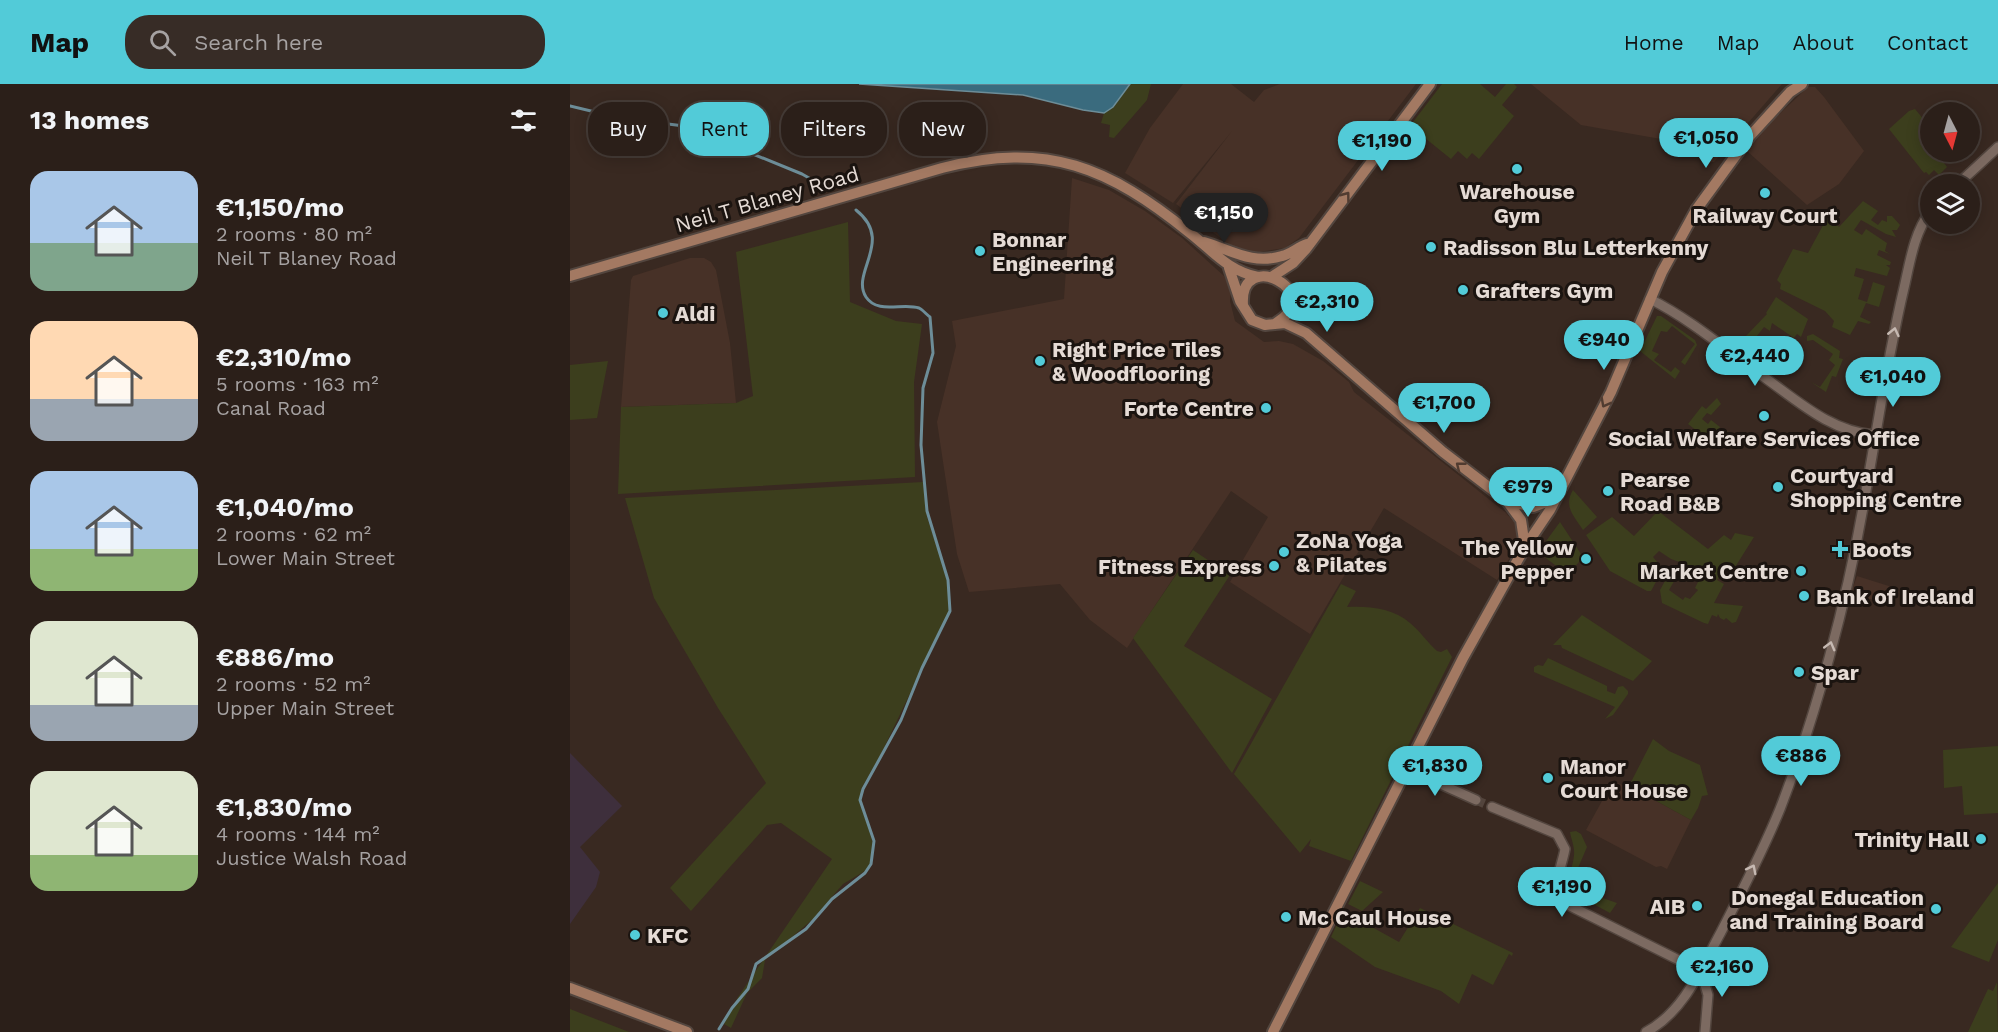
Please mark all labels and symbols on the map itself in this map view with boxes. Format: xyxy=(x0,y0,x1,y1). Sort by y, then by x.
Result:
north arrow xyxy=(1920,102,1980,162)
pin: €1,050 xyxy=(1657,118,1755,169)
pin: €1,190 xyxy=(1333,121,1431,172)
street label: Neil T Blaney Road xyxy=(672,161,862,237)
marker: Warehouse Gym xyxy=(1510,162,1524,176)
place label: Warehouse Gym xyxy=(1459,179,1575,228)
marker: Railway Court xyxy=(1758,186,1772,200)
one-way arrow xyxy=(1338,192,1349,203)
pin: €1,150 xyxy=(1175,193,1273,244)
place label: Railway Court xyxy=(1693,203,1837,228)
place label: Bonnar Engineering xyxy=(992,227,1114,276)
place label: Radisson Blu Letterkenny xyxy=(1443,235,1709,260)
marker: Radisson Blu Letterkenny xyxy=(1424,240,1438,254)
marker: Bonnar Engineering xyxy=(973,244,987,258)
place label: Grafters Gym xyxy=(1475,278,1613,303)
pin: €2,310 xyxy=(1278,282,1376,333)
marker: Grafters Gym xyxy=(1456,283,1470,297)
place label: Aldi xyxy=(675,301,715,326)
marker: Aldi xyxy=(656,306,670,320)
pin: €940 xyxy=(1568,320,1640,371)
one-way arrow xyxy=(1887,327,1900,337)
pin: €2,440 xyxy=(1706,336,1804,387)
place label: Right Price Tiles & Woodflooring xyxy=(1052,337,1221,386)
marker: Right Price Tiles & Woodflooring xyxy=(1033,354,1047,368)
pin: €1,040 xyxy=(1844,357,1942,408)
pin: €1,700 xyxy=(1395,383,1493,434)
place label: Forte Centre xyxy=(1124,396,1254,421)
one-way arrow xyxy=(1601,396,1613,407)
marker: Forte Centre xyxy=(1259,401,1273,415)
marker: Social Welfare Services Office xyxy=(1757,409,1771,423)
place label: Social Welfare Services Office xyxy=(1608,426,1920,451)
one-way arrow xyxy=(1456,462,1467,473)
place label: Courtyard Shopping Centre xyxy=(1790,463,1962,512)
pin: €979 xyxy=(1492,467,1564,518)
place label: Pearse Road B&B xyxy=(1620,467,1720,516)
marker: Courtyard Shopping Centre xyxy=(1771,480,1785,494)
marker: Pearse Road B&B xyxy=(1601,484,1615,498)
place label: ZoNa Yoga & Pilates xyxy=(1296,528,1403,577)
place label: The Yellow Pepper xyxy=(1461,535,1574,584)
place label: Boots xyxy=(1852,537,1912,562)
marker: Boots xyxy=(1833,542,1847,556)
marker: ZoNa Yoga & Pilates xyxy=(1277,545,1291,559)
marker: The Yellow Pepper xyxy=(1579,552,1593,566)
place label: Fitness Express xyxy=(1098,554,1262,579)
marker: Fitness Express xyxy=(1267,559,1281,573)
place label: Market Centre xyxy=(1639,559,1789,584)
marker: Market Centre xyxy=(1794,564,1808,578)
place label: Bank of Ireland xyxy=(1816,584,1974,609)
marker: Bank of Ireland xyxy=(1797,589,1811,603)
one-way arrow xyxy=(1823,641,1835,652)
place label: Spar xyxy=(1811,660,1859,685)
marker: Spar xyxy=(1792,665,1806,679)
pin: €886 xyxy=(1765,736,1837,787)
pin: €1,830 xyxy=(1386,746,1484,797)
place label: Manor Court House xyxy=(1560,754,1688,803)
marker: Manor Court House xyxy=(1541,771,1555,785)
place label: Trinity Hall xyxy=(1854,827,1969,852)
marker: Trinity Hall xyxy=(1974,832,1988,846)
one-way arrow xyxy=(1745,865,1756,875)
pin: €1,190 xyxy=(1513,867,1611,918)
place label: Donegal Education and Training Board xyxy=(1729,885,1924,934)
place label: AIB xyxy=(1650,894,1685,919)
marker: AIB xyxy=(1690,899,1704,913)
marker: Donegal Education and Training Board xyxy=(1929,902,1943,916)
place label: Mc Caul House xyxy=(1298,905,1451,930)
marker: Mc Caul House xyxy=(1279,910,1293,924)
place label: KFC xyxy=(647,923,689,948)
marker: KFC xyxy=(628,928,642,942)
pin: €2,160 xyxy=(1673,947,1771,998)

